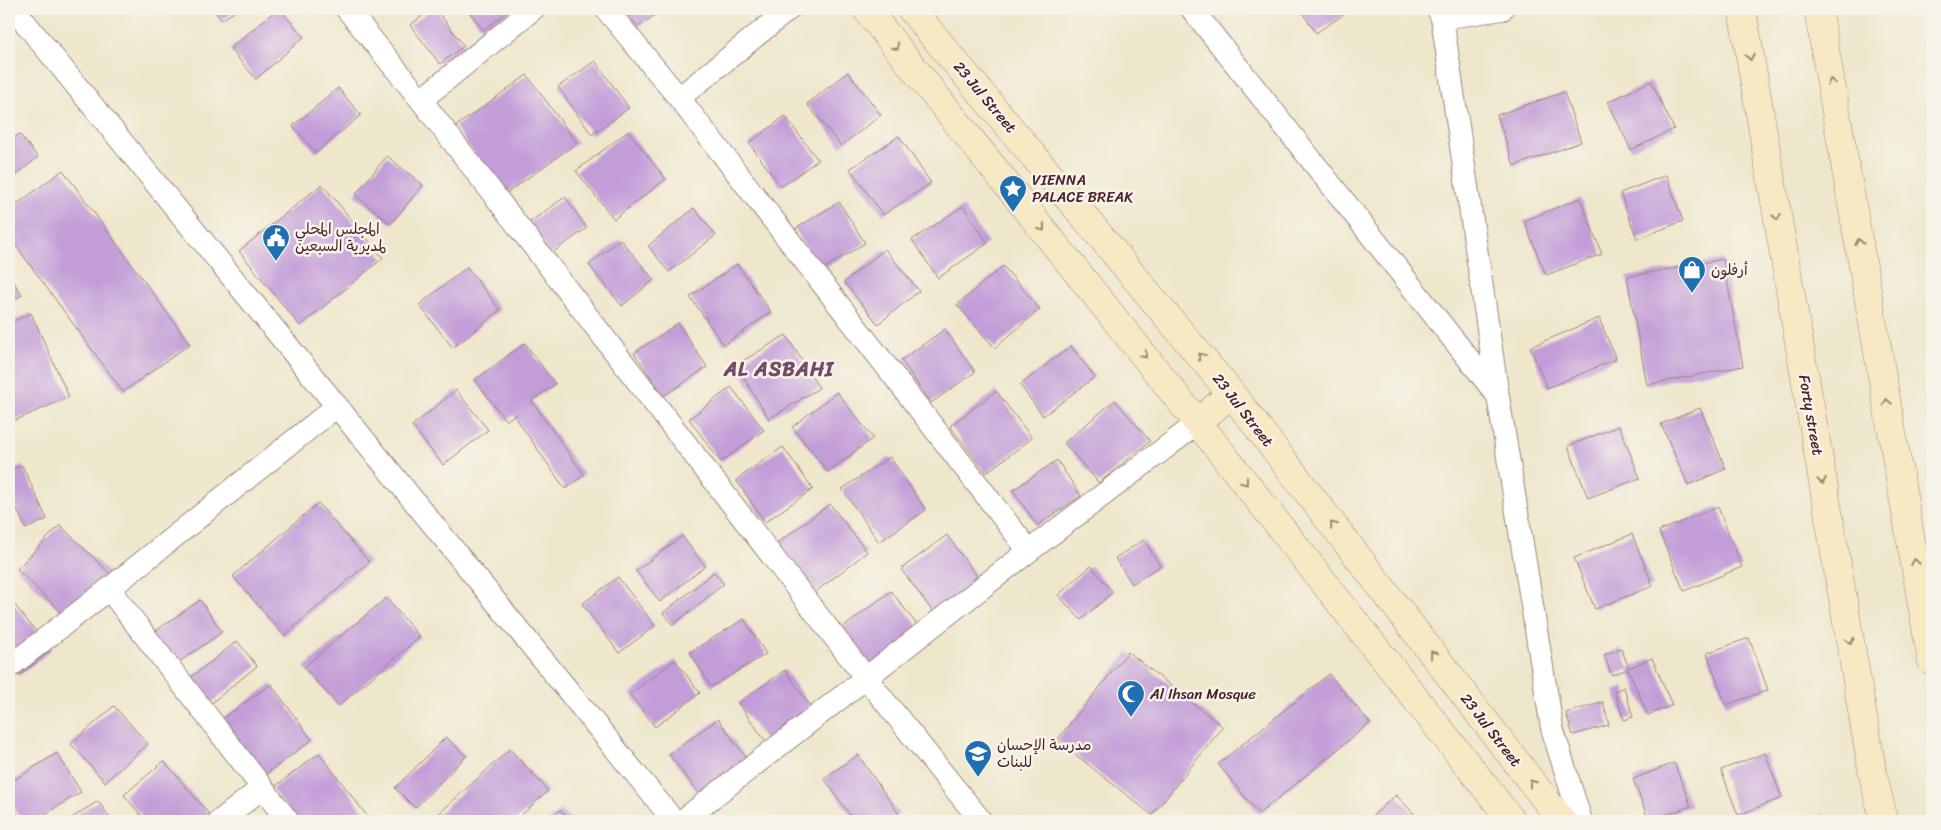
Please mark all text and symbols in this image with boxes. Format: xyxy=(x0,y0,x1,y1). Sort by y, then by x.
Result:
one-way arrow xyxy=(891,41,899,50)
one-way arrow xyxy=(1744,52,1754,61)
street label: 23 Jul Street xyxy=(947,55,1023,139)
one-way arrow xyxy=(1827,77,1837,86)
place label: VIENNA PALACE BREAK xyxy=(1032,167,1133,210)
place icon: VIENNA PALACE BREAK xyxy=(998,174,1028,213)
one-way arrow xyxy=(1772,213,1782,221)
place label: المجلس المحلي لمديرية السبعين xyxy=(295,216,386,259)
one-way arrow xyxy=(1036,222,1044,231)
public building icon: المجلس المحلي لمديرية السبعين xyxy=(261,223,291,262)
one-way arrow xyxy=(1854,237,1865,246)
shop icon: أرفلون xyxy=(1677,255,1707,294)
place label: أرفلون xyxy=(1711,257,1748,283)
one-way arrow xyxy=(1138,349,1146,358)
district label: AL ASBAHI xyxy=(723,352,835,387)
one-way arrow xyxy=(1197,353,1206,362)
street label: 23 Jul Street xyxy=(1206,367,1280,453)
street label: Forty street xyxy=(1791,373,1831,458)
one-way arrow xyxy=(1882,397,1892,406)
one-way arrow xyxy=(1239,476,1247,485)
one-way arrow xyxy=(1817,476,1827,485)
one-way arrow xyxy=(1331,522,1339,531)
one-way arrow xyxy=(1910,557,1920,566)
one-way arrow xyxy=(1844,636,1854,645)
one-way arrow xyxy=(1430,651,1438,660)
mosque icon: Al Ihsan Mosque xyxy=(1116,679,1146,718)
place label: Al Ihsan Mosque xyxy=(1149,681,1256,707)
street label: 23 Jul Street xyxy=(1454,687,1528,773)
place label: مدرسة الإحسان للبنات xyxy=(997,732,1091,775)
school or university icon: مدرسة الإحسان للبنات xyxy=(963,739,993,778)
one-way arrow xyxy=(1529,779,1538,789)

